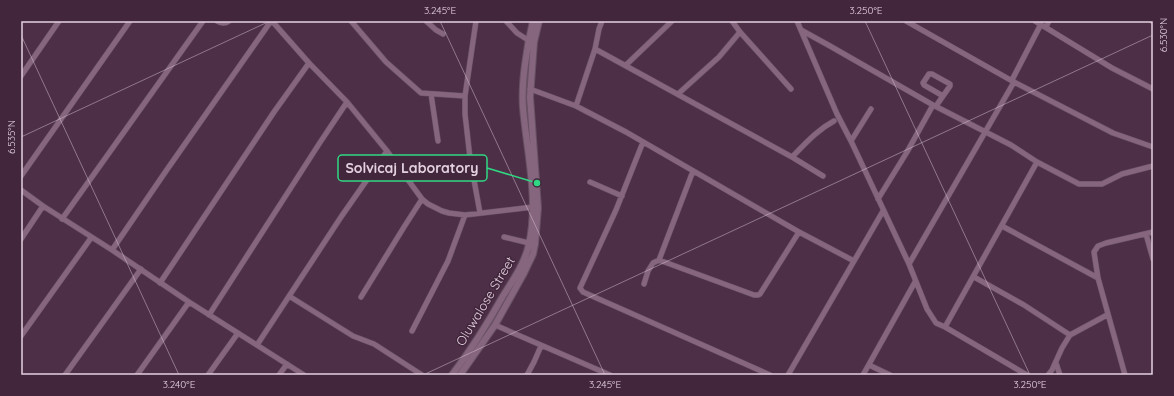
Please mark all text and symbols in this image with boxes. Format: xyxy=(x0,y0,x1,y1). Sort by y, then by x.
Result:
text: 3.245°E xyxy=(424,4,456,17)
text: 3.250°E xyxy=(850,4,883,17)
text: 6.530°N xyxy=(1157,18,1170,52)
text: 6.535°N xyxy=(5,120,18,154)
callout: Solvicaj Laboratory xyxy=(338,155,487,181)
text: Solvicaj Laboratory xyxy=(345,159,479,177)
street label: Oluwalose Street xyxy=(452,253,518,349)
text: 3.240°E xyxy=(163,378,196,391)
text: 3.245°E xyxy=(589,378,621,391)
text: 3.250°E xyxy=(1014,378,1047,391)

